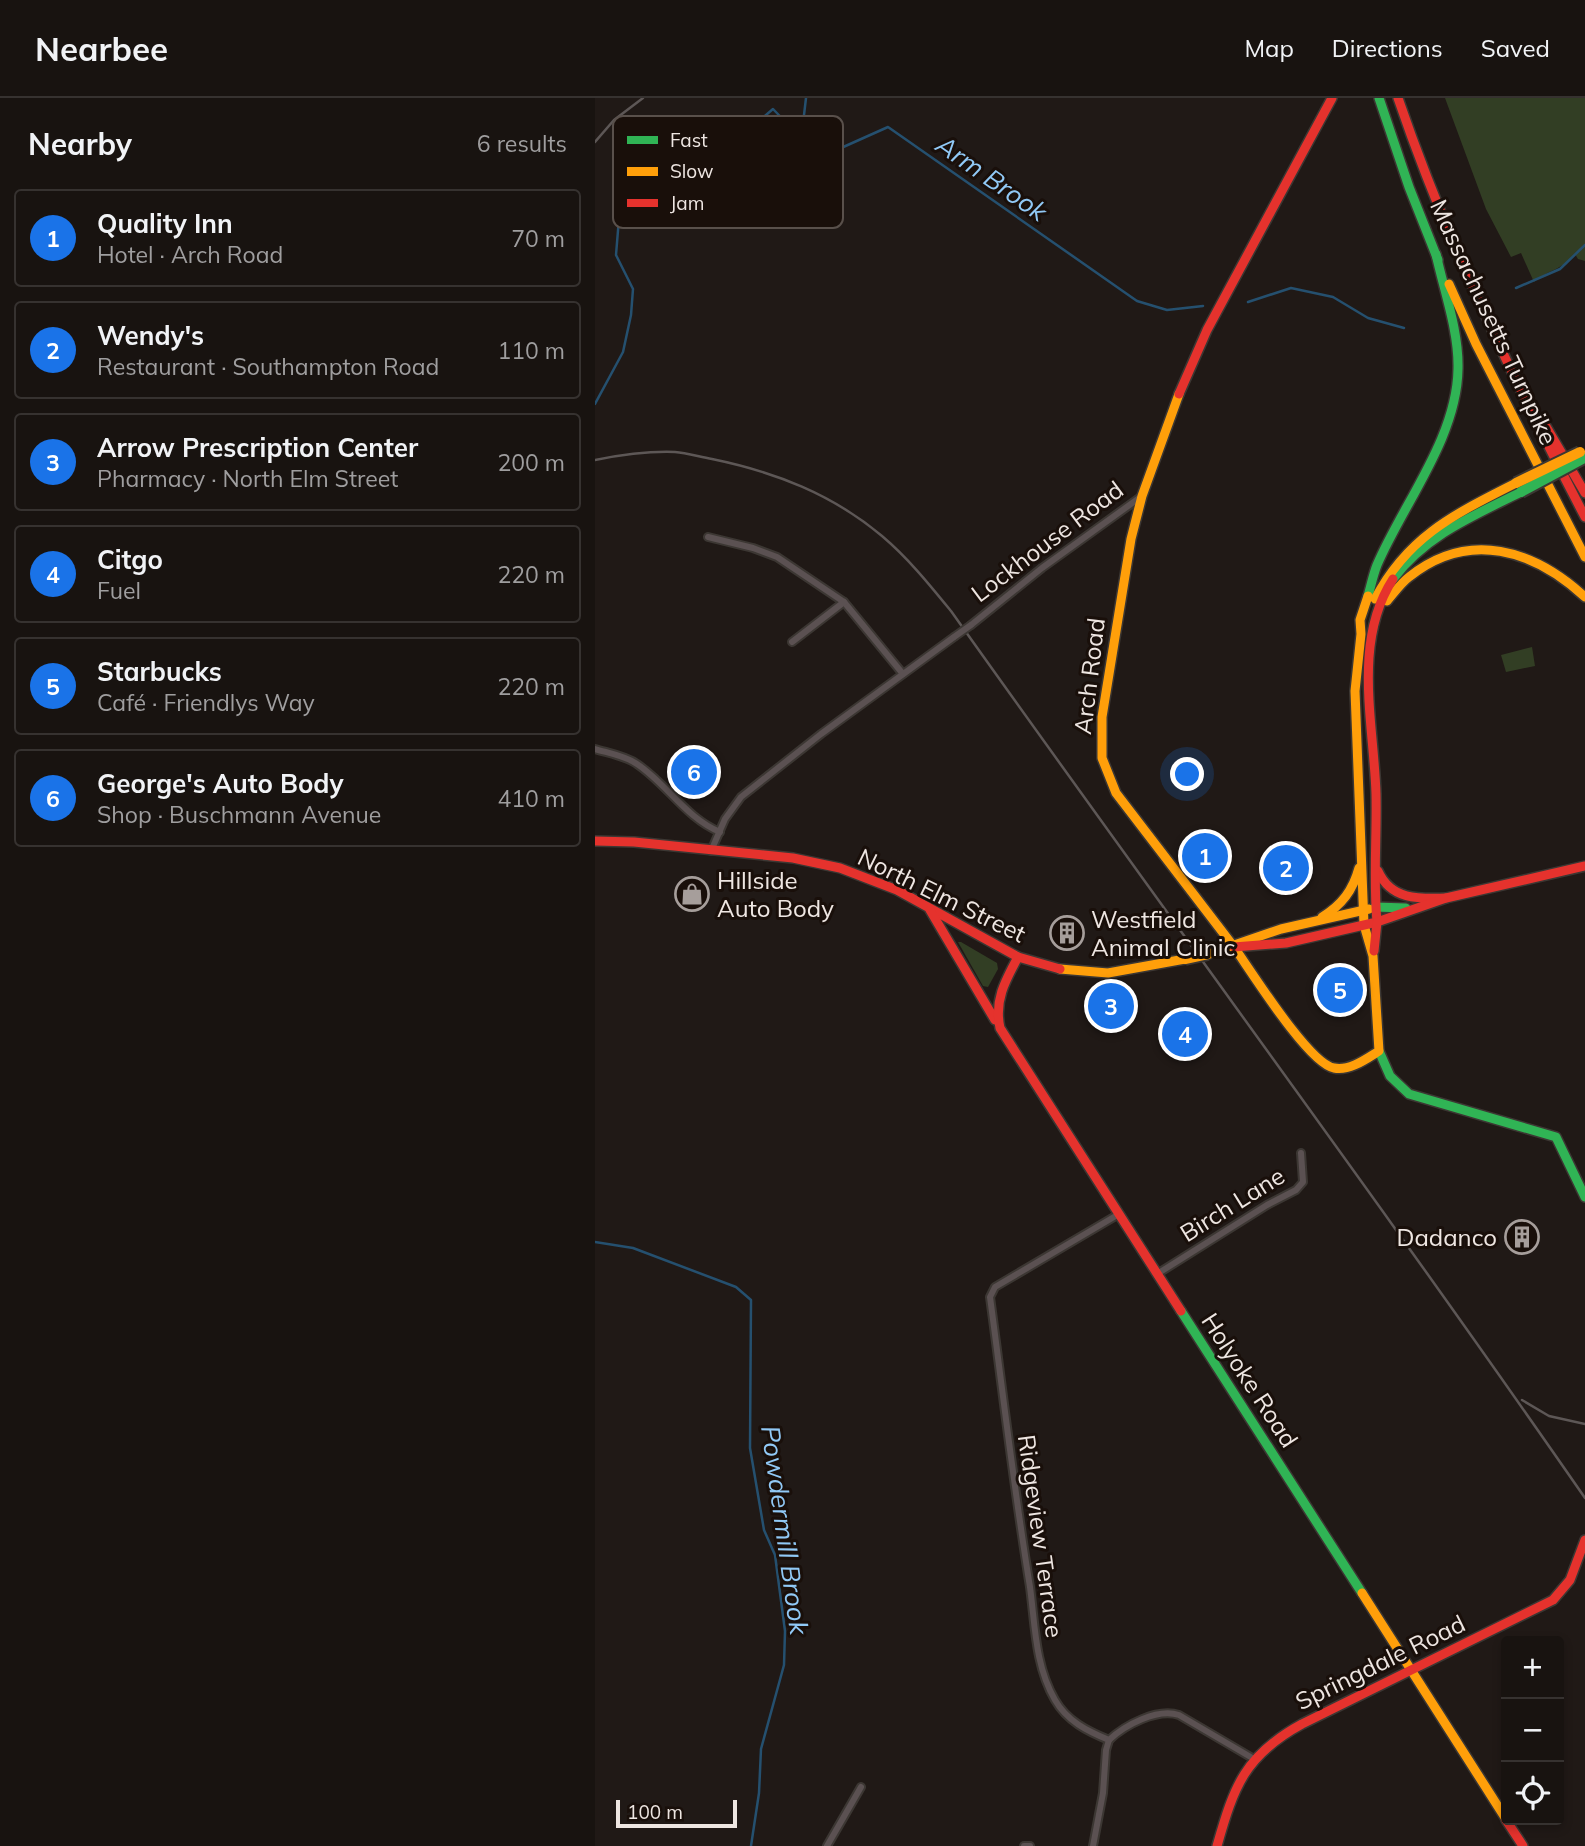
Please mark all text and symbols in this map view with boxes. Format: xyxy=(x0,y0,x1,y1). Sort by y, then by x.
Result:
text: Nearbee xyxy=(35,28,168,69)
text: Map xyxy=(1244,33,1294,63)
text: Directions xyxy=(1332,33,1443,63)
text: Saved xyxy=(1481,33,1550,63)
legend xyxy=(613,116,843,228)
text: Nearby xyxy=(28,125,132,163)
water label: Arm Brook xyxy=(929,127,1054,229)
text: Fast xyxy=(670,128,708,152)
text: 6 results xyxy=(477,129,567,158)
text: Slow xyxy=(670,159,714,183)
text: Jam xyxy=(670,191,704,215)
street label: Massachusetts Turnpike xyxy=(1424,195,1564,449)
text: Quality Inn xyxy=(97,207,233,240)
text: 1 xyxy=(46,224,60,253)
text: 70 m xyxy=(511,224,565,253)
text: Hotel · Arch Road xyxy=(97,240,283,269)
text: Wendy's xyxy=(97,319,204,352)
text: 2 xyxy=(46,336,60,365)
text: 110 m xyxy=(497,336,565,365)
text: Restaurant · Southampton Road xyxy=(97,352,439,381)
text: Arrow Prescription Center xyxy=(97,431,418,464)
text: 3 xyxy=(46,448,60,477)
text: 200 m xyxy=(497,448,565,477)
text: Pharmacy · North Elm Street xyxy=(97,464,398,493)
street label: Lockhouse Road xyxy=(965,474,1129,608)
text: Citgo xyxy=(97,543,163,576)
text: 4 xyxy=(46,560,60,589)
text: 220 m xyxy=(497,560,565,589)
text: Fuel xyxy=(97,576,141,605)
street label: Arch Road xyxy=(1067,616,1111,736)
text: Starbucks xyxy=(97,655,222,688)
text: 5 xyxy=(46,672,60,701)
text: 220 m xyxy=(497,672,565,701)
text: Café · Friendlys Way xyxy=(97,688,315,717)
pin: 6 xyxy=(671,746,717,798)
your location xyxy=(1170,757,1204,791)
text: George's Auto Body xyxy=(97,767,344,800)
text: 6 xyxy=(46,784,60,813)
text: 410 m xyxy=(497,784,565,813)
text: Shop · Buschmann Avenue xyxy=(97,800,381,829)
pin: 1 xyxy=(1182,830,1228,882)
street label: North Elm Street xyxy=(853,841,1031,949)
pin: 2 xyxy=(1263,842,1309,894)
place label: Hillside Auto Body xyxy=(717,865,834,923)
shop icon: Hillside Auto Body xyxy=(673,875,711,913)
place label: Westfield Animal Clinic xyxy=(1091,904,1235,962)
building icon: Westfield Animal Clinic xyxy=(1048,914,1086,952)
pin: 5 xyxy=(1317,964,1363,1016)
pin: 3 xyxy=(1088,980,1134,1032)
pin: 4 xyxy=(1162,1008,1208,1060)
street label: Birch Lane xyxy=(1174,1160,1290,1248)
building icon: Dadanco xyxy=(1503,1218,1541,1256)
place label: Dadanco xyxy=(1396,1222,1497,1252)
street label: Holyoke Road xyxy=(1195,1307,1305,1453)
water label: Powdermill Brook xyxy=(754,1423,816,1637)
street label: Ridgeview Terrace xyxy=(1012,1433,1070,1639)
street label: Springdale Road xyxy=(1290,1608,1470,1716)
map controls xyxy=(1501,1636,1564,1825)
button: + xyxy=(1501,1636,1564,1699)
button: − xyxy=(1501,1699,1564,1762)
button: locate xyxy=(1501,1762,1564,1825)
scale bar xyxy=(616,1797,737,1829)
text: 100 m xyxy=(627,1800,683,1824)

